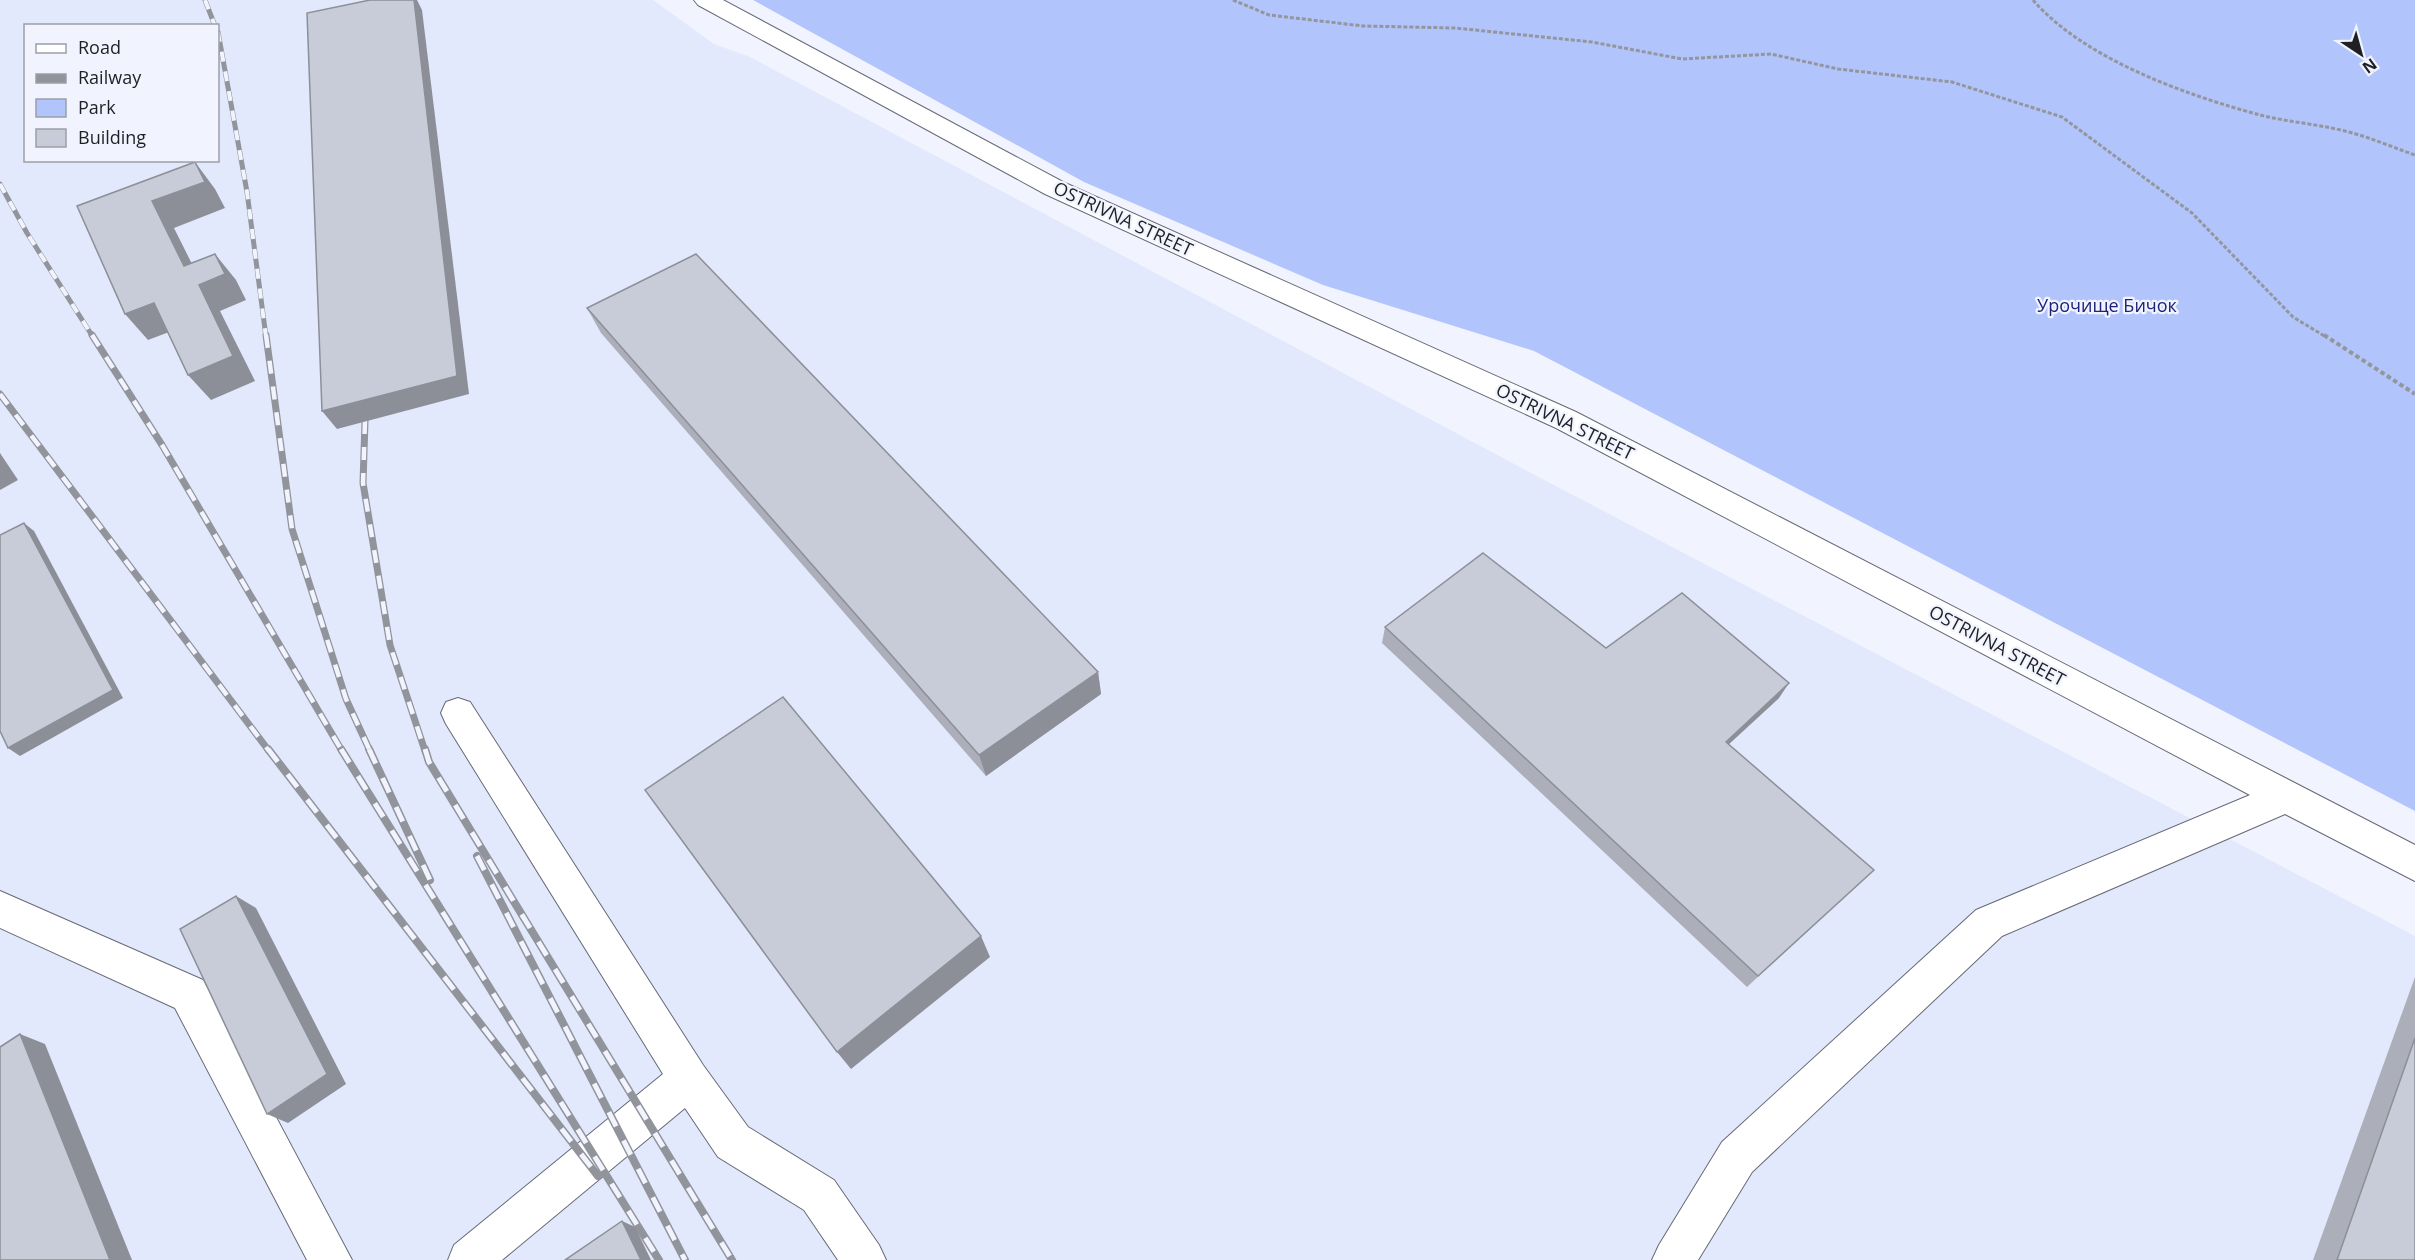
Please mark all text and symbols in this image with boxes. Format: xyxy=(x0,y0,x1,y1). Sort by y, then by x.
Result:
legend xyxy=(24,24,219,162)
north arrow xyxy=(2331,24,2391,84)
text: Road xyxy=(78,35,121,59)
text: N xyxy=(2358,53,2382,79)
text: Railway xyxy=(78,65,142,89)
text: Park xyxy=(78,95,116,119)
text: Building xyxy=(78,125,146,149)
street label: OSTRIVNA STREET xyxy=(1050,175,1197,261)
park label: Урочище Бичок xyxy=(2037,293,2178,317)
street label: OSTRIVNA STREET xyxy=(1492,377,1639,465)
street label: OSTRIVNA STREET xyxy=(1925,599,2070,691)

